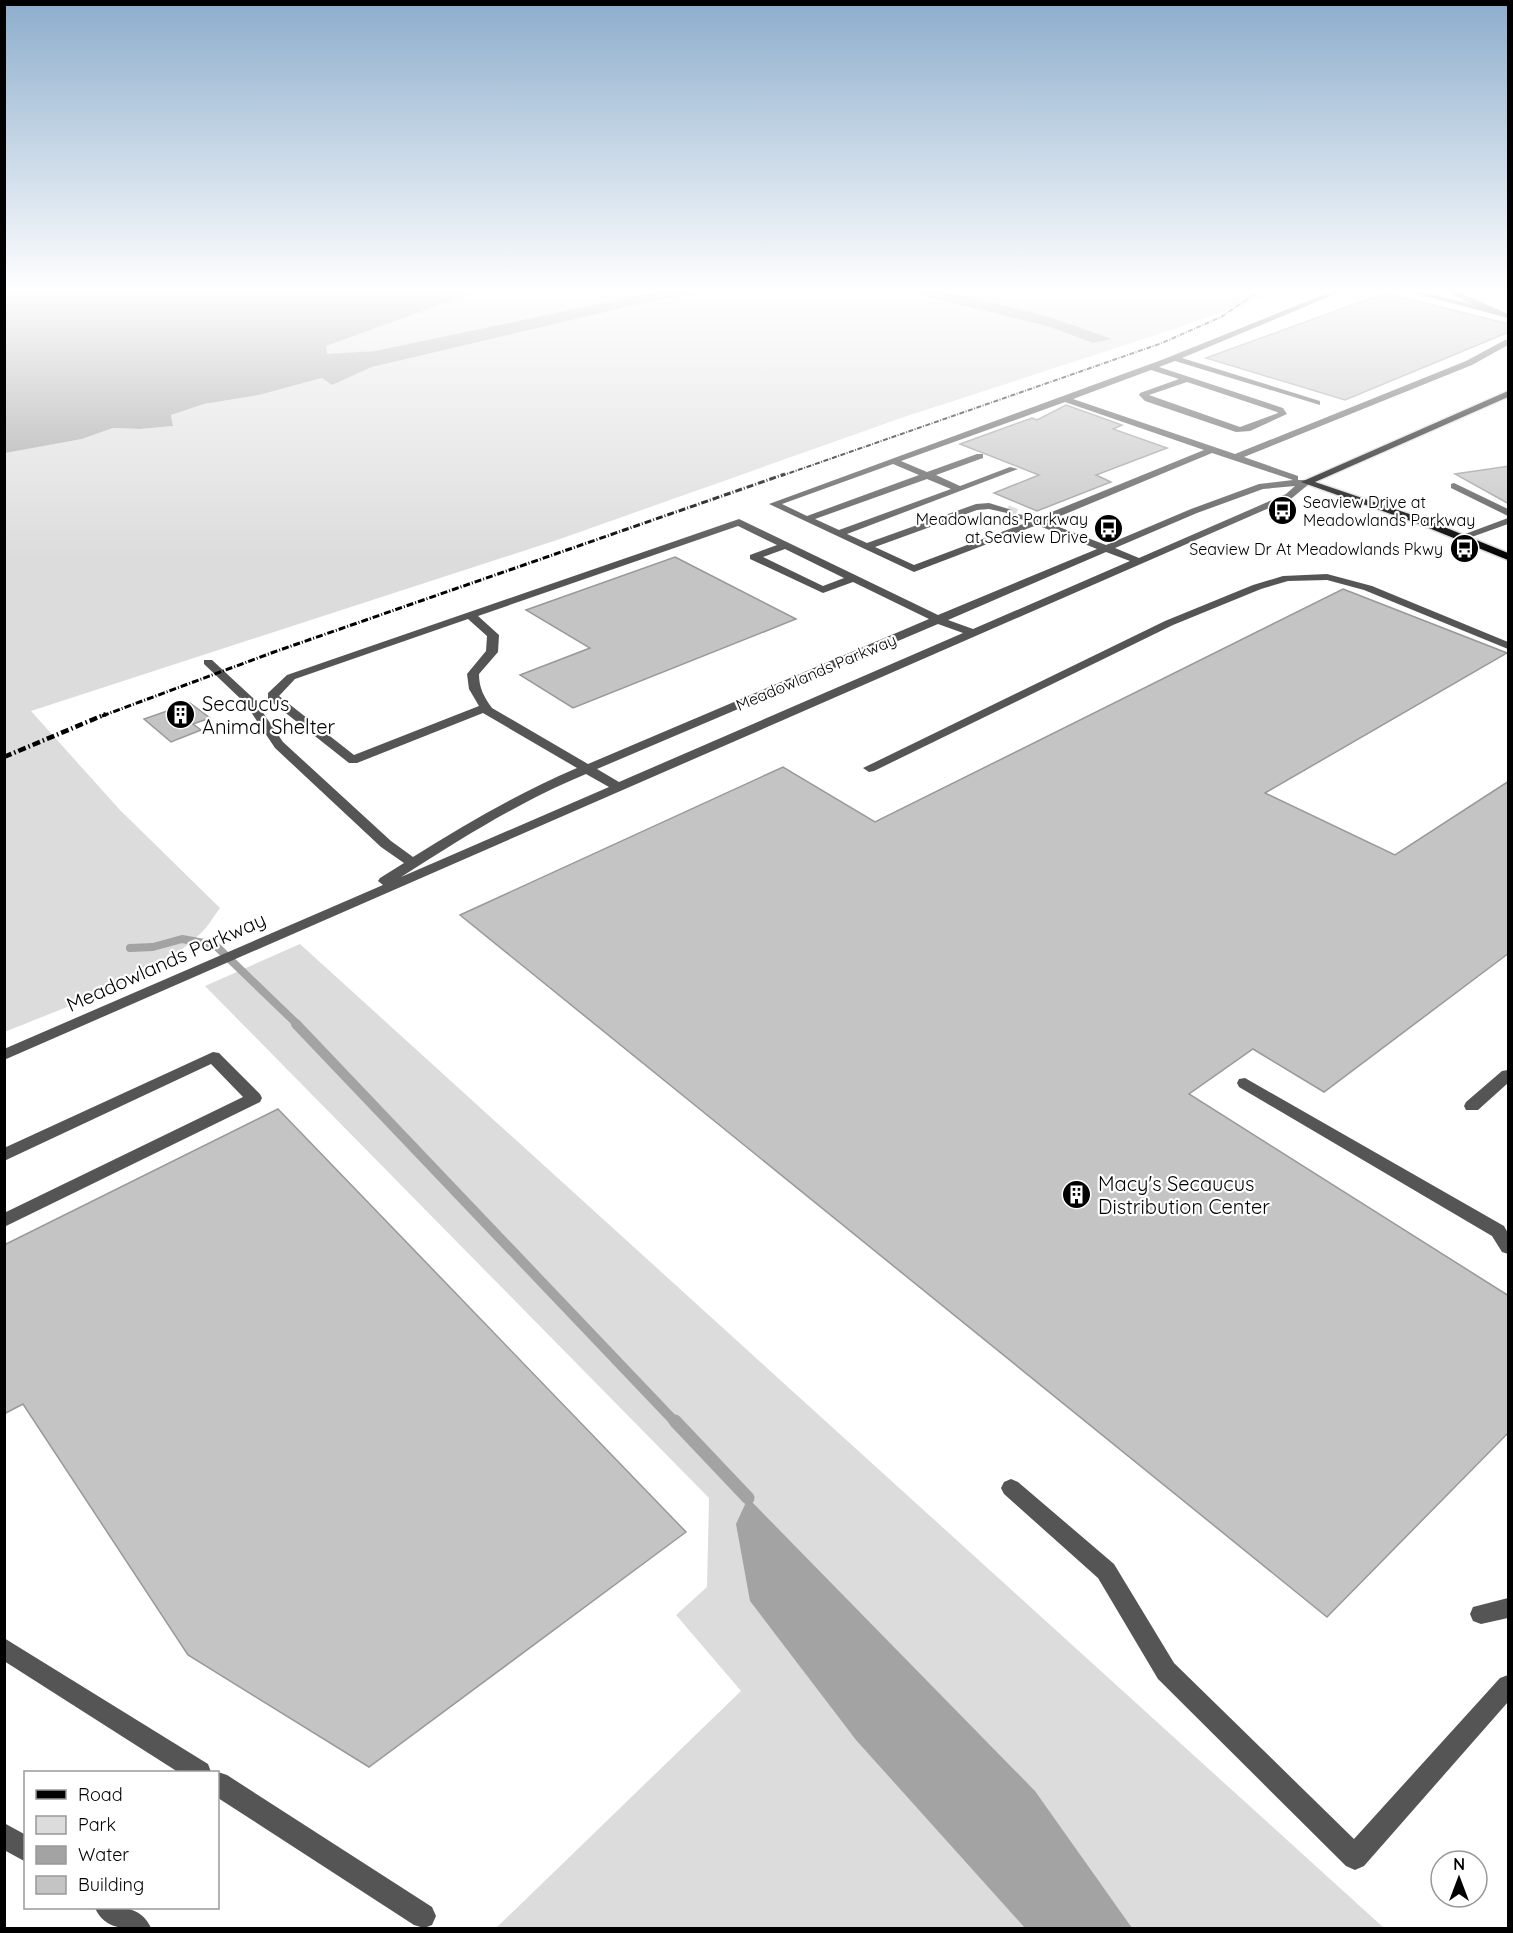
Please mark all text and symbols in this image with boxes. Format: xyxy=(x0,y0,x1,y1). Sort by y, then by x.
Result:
place label: Seaview Drive at Meadowlands Parkway xyxy=(1303,492,1475,530)
bus stop icon: Seaview Drive at Meadowlands Parkway xyxy=(1266,495,1298,527)
place label: Meadowlands Parkway at Seaview Drive xyxy=(916,509,1088,547)
bus stop icon: Meadowlands Parkway at Seaview Drive xyxy=(1093,512,1125,544)
bus stop icon: Seaview Dr At Meadowlands Pkwy xyxy=(1448,533,1480,565)
place label: Seaview Dr At Meadowlands Pkwy xyxy=(1189,539,1443,559)
street label: Meadowlands Parkway xyxy=(733,629,899,715)
place label: Secaucus Animal Shelter xyxy=(202,691,336,739)
building icon: Secaucus Animal Shelter xyxy=(165,699,197,731)
street label: Meadowlands Parkway xyxy=(62,906,269,1017)
place label: Macy's Secaucus Distribution Center xyxy=(1098,1171,1270,1219)
building icon: Macy's Secaucus Distribution Center xyxy=(1061,1179,1093,1211)
legend xyxy=(24,1771,219,1909)
text: Road xyxy=(78,1783,123,1806)
text: Park xyxy=(78,1813,116,1836)
text: Water xyxy=(78,1843,129,1866)
north arrow xyxy=(1429,1849,1489,1909)
text: N xyxy=(1453,1854,1465,1874)
text: Building xyxy=(78,1873,144,1896)

